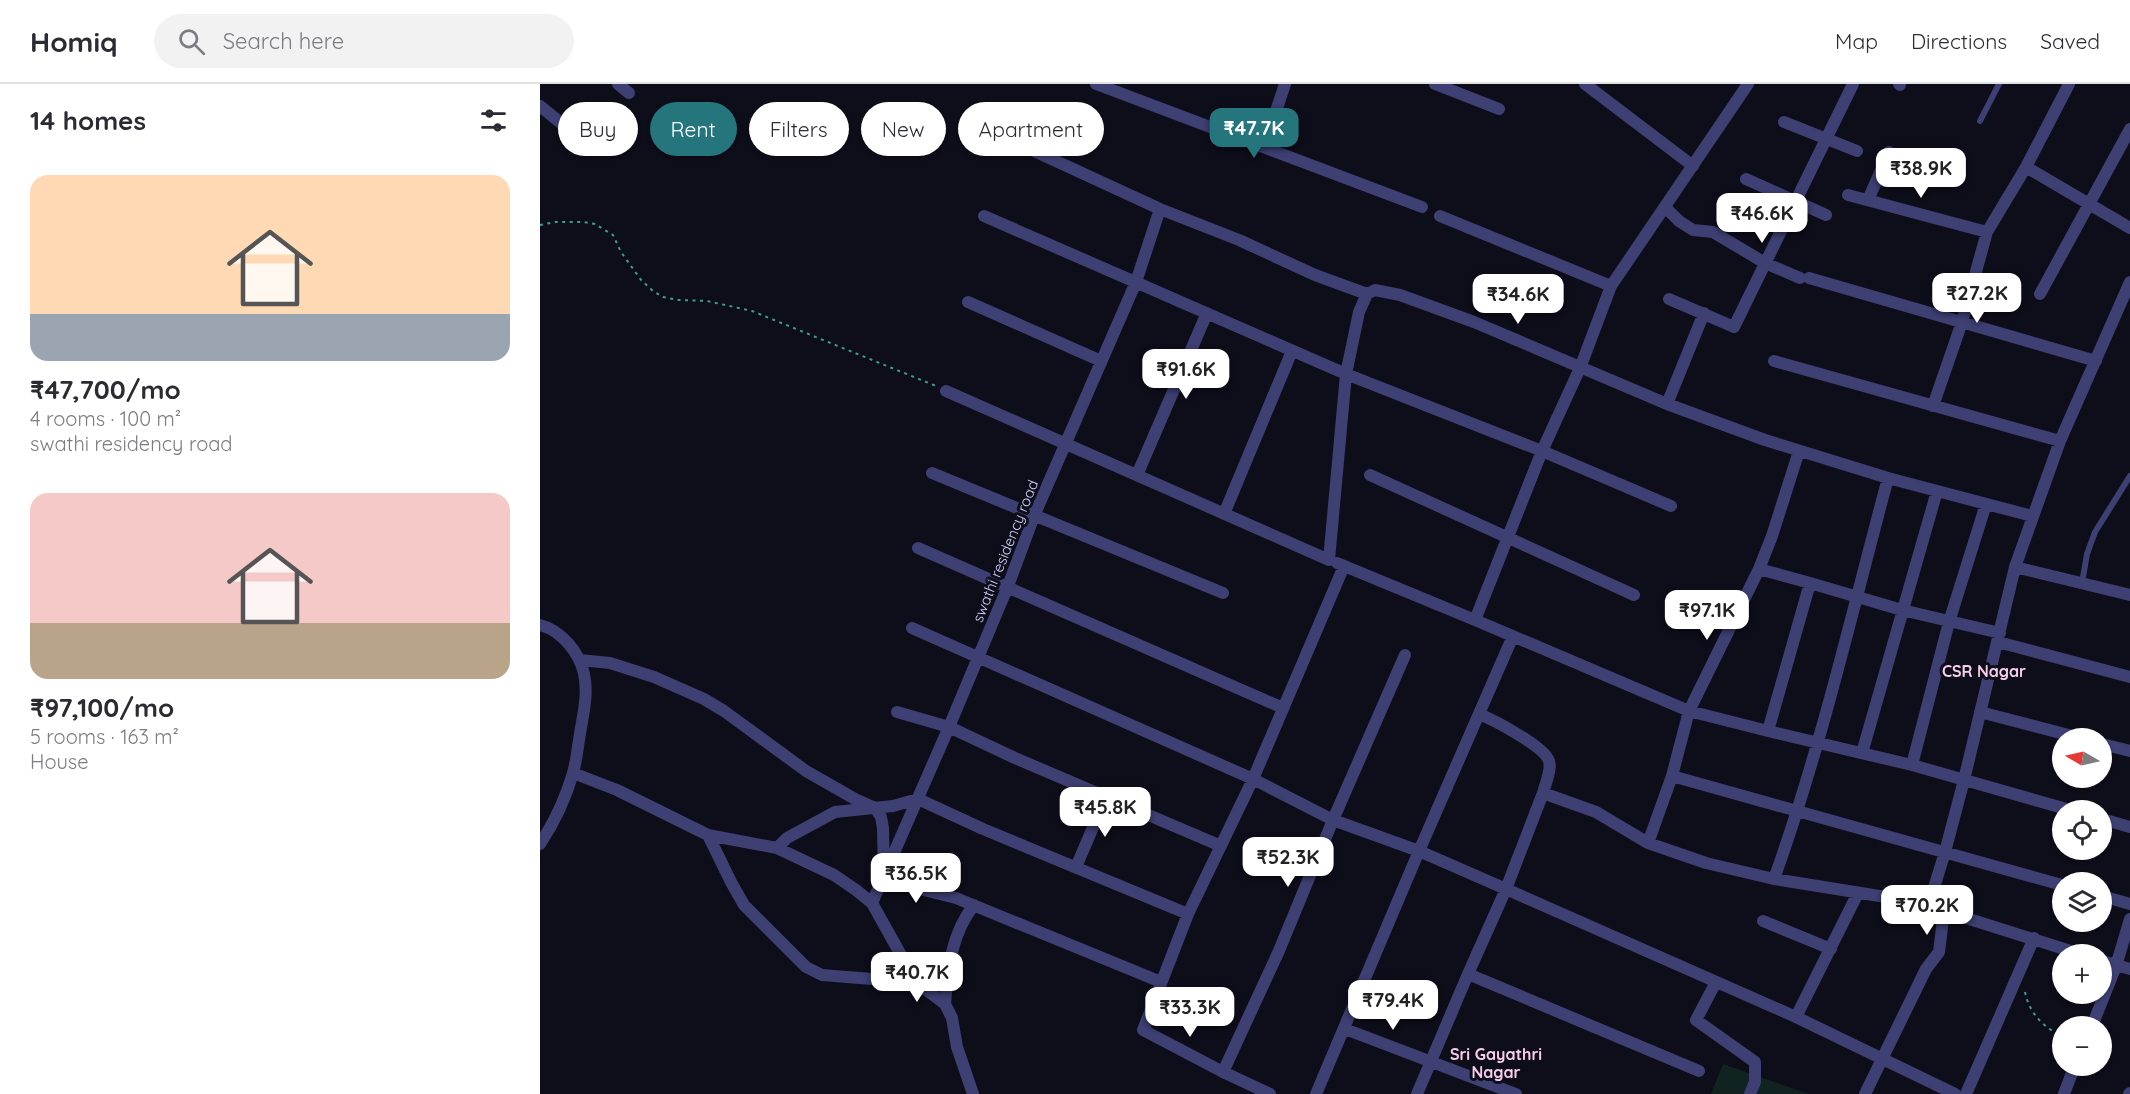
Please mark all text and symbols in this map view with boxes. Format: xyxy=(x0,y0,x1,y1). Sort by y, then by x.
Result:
search box xyxy=(154,14,574,68)
text: Homiq xyxy=(30,24,118,59)
icon: search xyxy=(175,25,208,58)
text: Search here xyxy=(223,27,344,55)
text: Map xyxy=(1835,28,1878,54)
text: Directions xyxy=(1911,28,2007,54)
text: Saved xyxy=(2040,28,2100,54)
chip: Buy xyxy=(558,102,638,156)
chip: Rent xyxy=(650,102,737,156)
chip: Filters xyxy=(749,102,849,156)
chip: New xyxy=(861,102,946,156)
chip: Apartment xyxy=(958,102,1104,156)
text: 14 homes xyxy=(30,104,146,137)
icon: filters xyxy=(477,104,510,137)
pin: ₹47.7K xyxy=(1205,108,1303,159)
text: ₹47.7K xyxy=(1224,115,1284,140)
pin: ₹38.9K xyxy=(1872,148,1970,199)
text: ₹38.9K xyxy=(1890,155,1952,180)
pin: ₹46.6K xyxy=(1713,193,1811,244)
text: ₹46.6K xyxy=(1730,200,1794,225)
icon: home xyxy=(216,214,324,322)
pin: ₹27.2K xyxy=(1928,273,2026,324)
pin: ₹34.6K xyxy=(1469,274,1567,325)
text: ₹27.2K xyxy=(1946,280,2008,305)
text: ₹34.6K xyxy=(1487,281,1549,306)
pin: ₹91.6K xyxy=(1137,349,1235,400)
text: ₹91.6K xyxy=(1156,356,1216,381)
text: ₹47,700/mo xyxy=(30,373,181,406)
text: 4 rooms · 100 m² xyxy=(30,406,181,431)
text: swathi residency road xyxy=(30,431,232,456)
street label: swathi residency road xyxy=(968,477,1042,625)
icon: home xyxy=(216,532,324,640)
pin: ₹97.1K xyxy=(1658,590,1756,641)
text: ₹97.1K xyxy=(1679,597,1735,622)
district label: CSR Nagar xyxy=(1942,661,2026,681)
text: ₹97,100/mo xyxy=(30,691,174,724)
text: 5 rooms · 163 m² xyxy=(30,724,179,749)
north arrow xyxy=(2052,728,2112,788)
map controls xyxy=(2052,728,2112,1076)
text: House xyxy=(30,749,89,774)
pin: ₹45.8K xyxy=(1056,787,1154,838)
text: ₹45.8K xyxy=(1074,794,1136,819)
button: locate xyxy=(2052,800,2112,860)
pin: ₹52.3K xyxy=(1239,837,1337,888)
text: ₹52.3K xyxy=(1257,844,1319,869)
pin: ₹36.5K xyxy=(867,853,965,904)
text: ₹36.5K xyxy=(885,860,947,885)
button: layers xyxy=(2052,872,2112,932)
pin: ₹70.2K xyxy=(1878,885,1976,936)
text: ₹70.2K xyxy=(1895,892,1959,917)
button: + xyxy=(2052,944,2112,1004)
pin: ₹40.7K xyxy=(868,952,966,1003)
text: ₹40.7K xyxy=(885,959,949,984)
pin: ₹79.4K xyxy=(1344,980,1442,1031)
pin: ₹33.3K xyxy=(1141,987,1239,1038)
text: ₹79.4K xyxy=(1362,987,1424,1012)
text: ₹33.3K xyxy=(1159,994,1221,1019)
button: − xyxy=(2052,1016,2112,1076)
district label: Sri Gayathri Nagar xyxy=(1450,1044,1542,1082)

